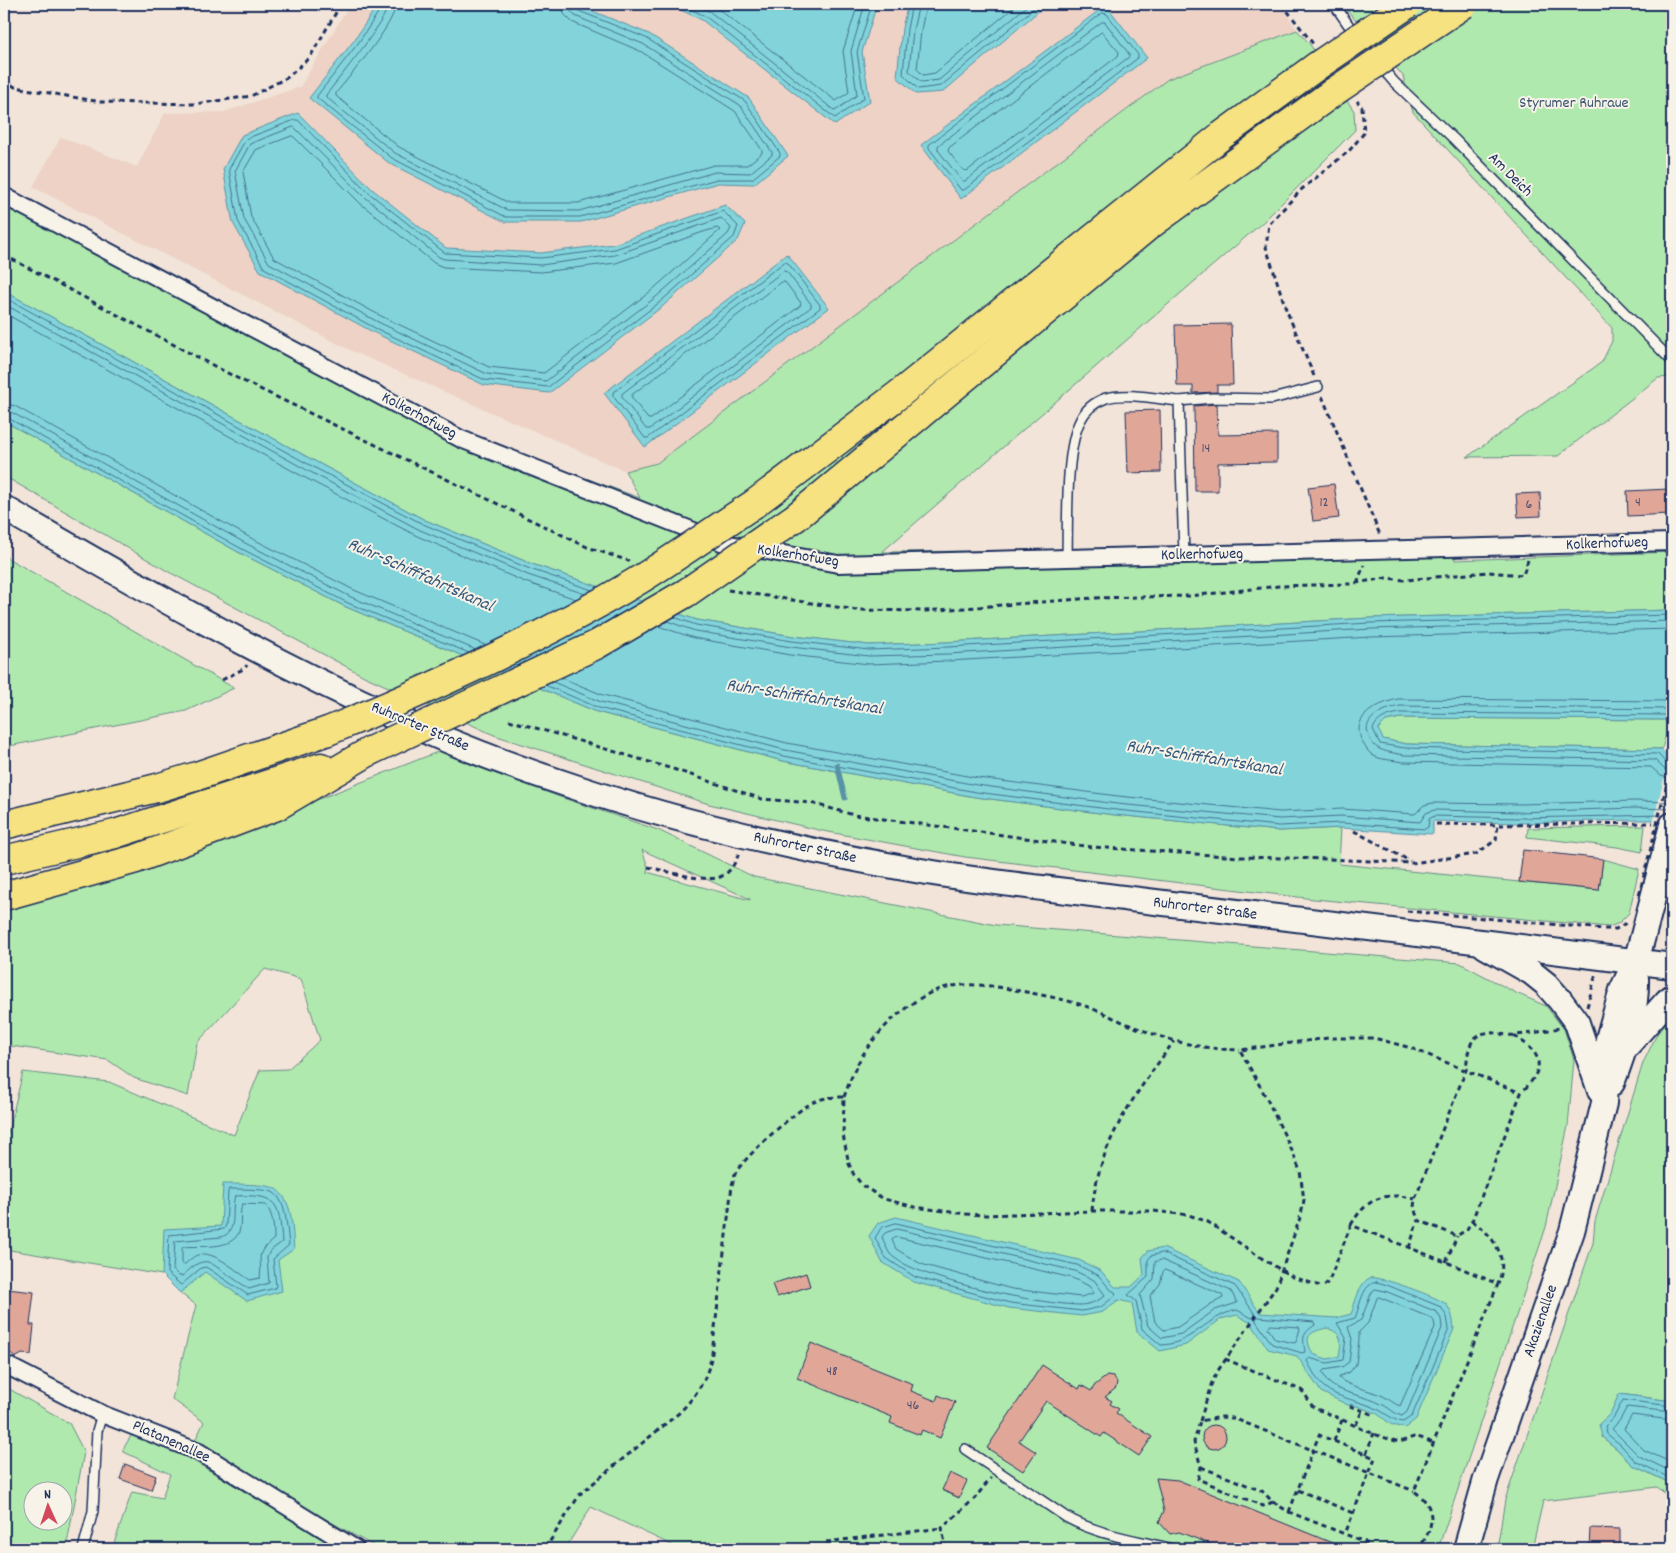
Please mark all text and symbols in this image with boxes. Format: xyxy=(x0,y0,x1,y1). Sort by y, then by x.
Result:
park label: Styrumer Ruhraue xyxy=(1519,92,1629,115)
street label: Am Deich xyxy=(1482,147,1538,203)
street label: Kolkerhofweg xyxy=(377,387,461,445)
house number: 14 xyxy=(1202,439,1210,459)
house number: 12 xyxy=(1319,493,1329,513)
house number: 4 xyxy=(1635,493,1641,513)
house number: 6 xyxy=(1526,495,1533,515)
street label: Kolkerhofweg xyxy=(1565,531,1649,557)
water label: Ruhr-Schifffahrtskanal xyxy=(343,533,498,620)
street label: Kolkerhofweg xyxy=(756,538,840,574)
street label: Kolkerhofweg xyxy=(1161,543,1243,567)
water label: Ruhr-Schifffahrtskanal xyxy=(724,673,885,723)
street label: Ruhrorter Straße xyxy=(367,696,473,758)
water label: Ruhr-Schifffahrtskanal xyxy=(1124,734,1285,784)
street label: Ruhrorter Straße xyxy=(751,826,859,870)
street label: Ruhrorter Straße xyxy=(1152,891,1258,927)
street label: Akazienallee xyxy=(1518,1282,1564,1360)
house number: 48 xyxy=(826,1362,838,1382)
house number: 46 xyxy=(907,1396,919,1416)
street label: Platanenallee xyxy=(128,1415,214,1469)
north arrow xyxy=(22,1480,72,1530)
text: N xyxy=(43,1485,51,1505)

